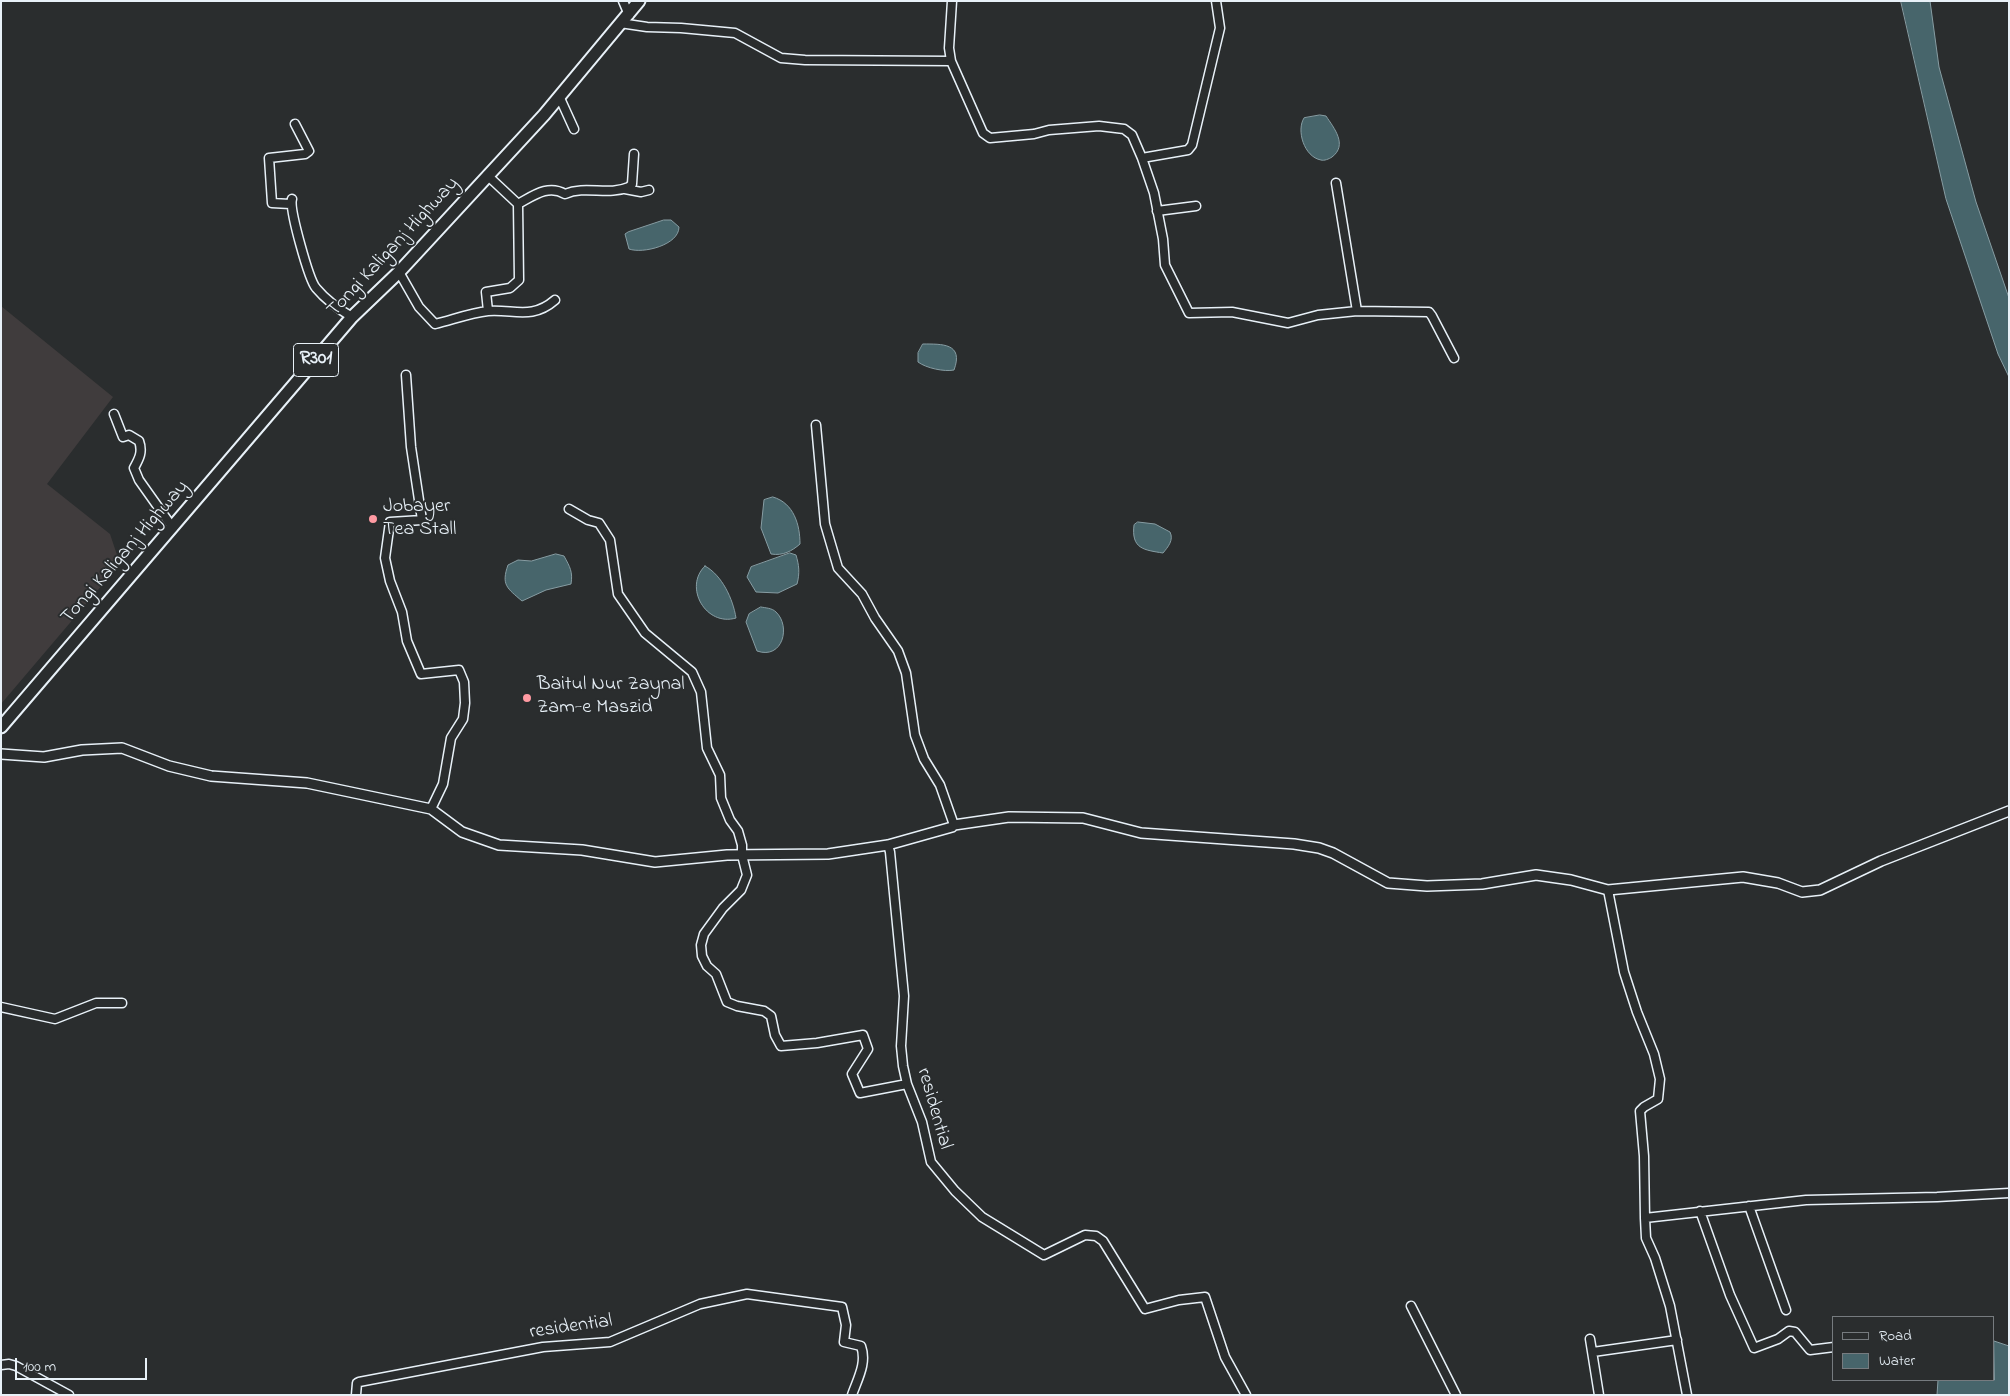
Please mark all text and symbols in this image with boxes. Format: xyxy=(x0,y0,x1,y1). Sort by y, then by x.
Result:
street label: Tongi Kaliganj Highway xyxy=(323,173,465,323)
road number: R301 xyxy=(294,344,338,376)
street label: Tongi Kaliganj Highway xyxy=(57,476,195,630)
place label: Jobayer Tea Stall xyxy=(383,496,456,543)
marker: Jobayer Tea Stall xyxy=(367,513,379,525)
place label: Baitul Nur Zaynal Zam-e Maszid xyxy=(537,674,685,721)
marker: Baitul Nur Zaynal Zam-e Maszid xyxy=(521,692,533,704)
street label: residential xyxy=(910,1066,956,1152)
street label: residential xyxy=(528,1310,614,1346)
legend xyxy=(1832,1316,1995,1381)
text: Road xyxy=(1879,1325,1912,1347)
scale bar xyxy=(18,1348,150,1380)
text: Water xyxy=(1879,1350,1915,1372)
text: 100 m xyxy=(23,1356,56,1378)

